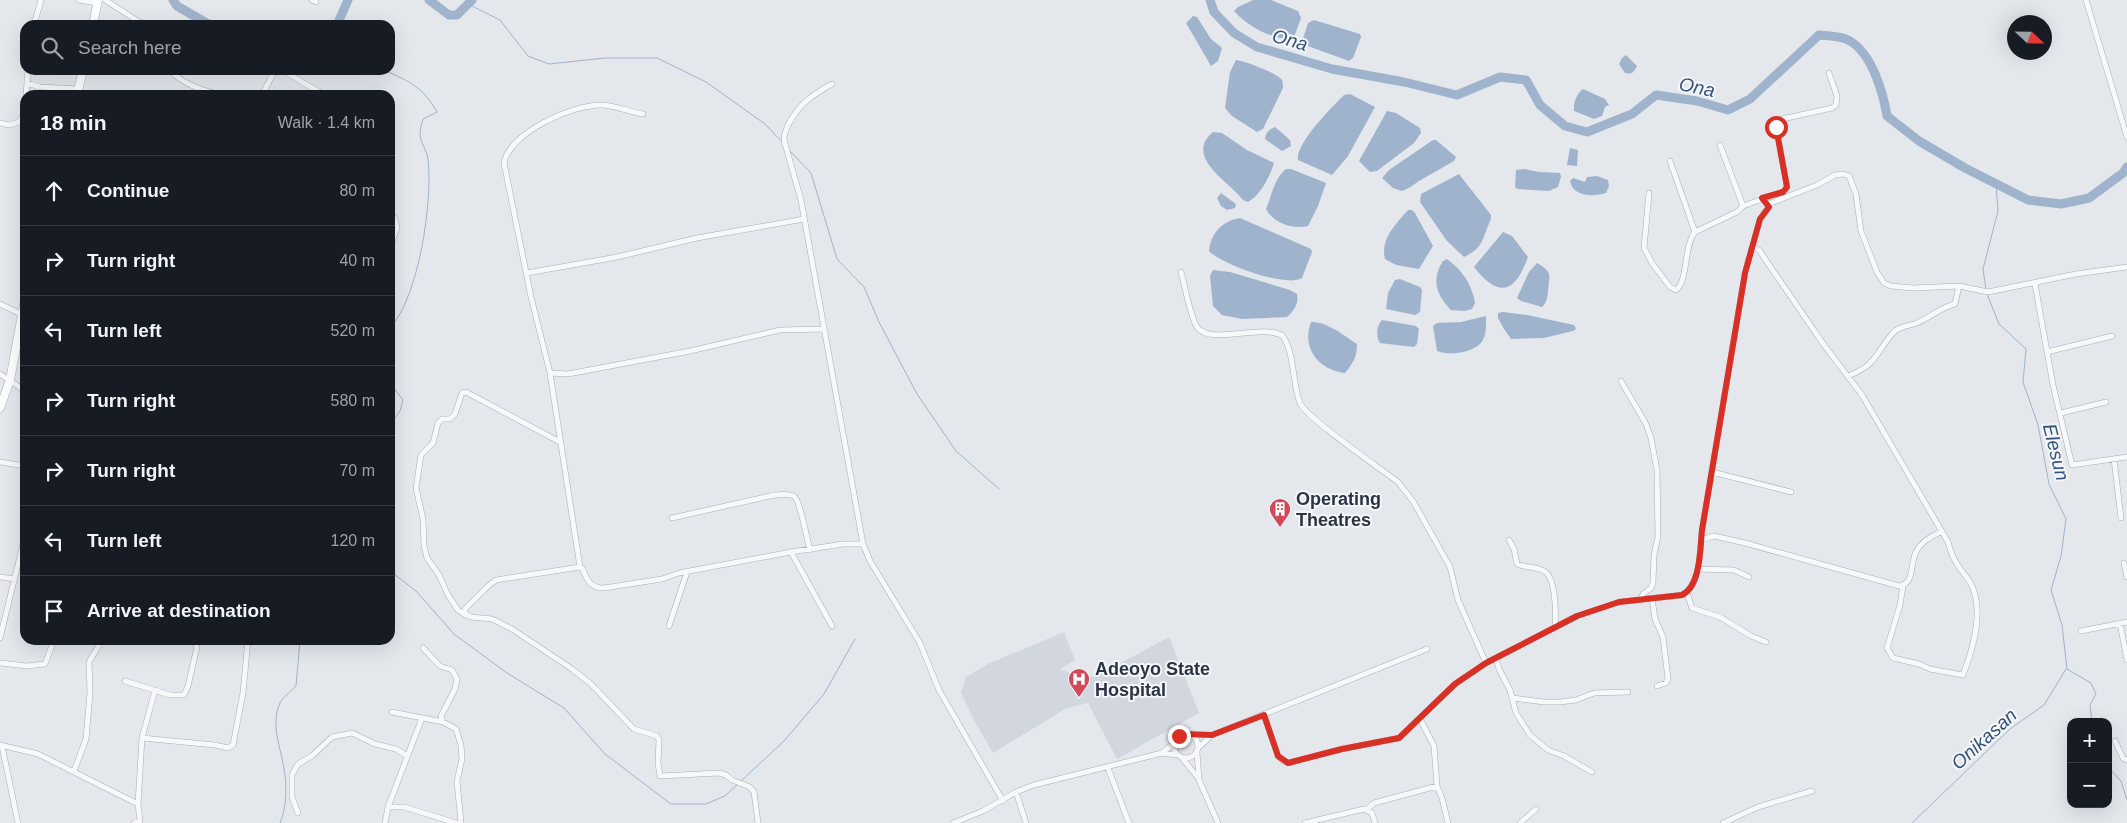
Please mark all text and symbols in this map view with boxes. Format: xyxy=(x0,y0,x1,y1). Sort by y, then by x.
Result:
north arrow xyxy=(2007,15,2052,60)
search box xyxy=(20,20,395,75)
water label: Ona xyxy=(1270,25,1310,55)
icon: search xyxy=(38,34,66,62)
text: Search here xyxy=(78,37,182,58)
water label: Ona xyxy=(1677,73,1717,101)
text: 18 min xyxy=(40,111,107,134)
text: Walk · 1.4 km xyxy=(278,114,375,131)
route start xyxy=(1765,116,1788,139)
icon: ahead xyxy=(40,177,68,205)
text: Continue xyxy=(87,180,169,201)
text: 80 m xyxy=(339,182,375,199)
icon: right xyxy=(40,247,68,275)
text: Turn right xyxy=(87,250,175,271)
text: 40 m xyxy=(339,252,375,269)
icon: left xyxy=(40,317,68,345)
text: Turn left xyxy=(87,320,162,341)
text: 520 m xyxy=(331,322,375,339)
icon: right xyxy=(40,387,68,415)
text: Turn right xyxy=(87,390,175,411)
text: 580 m xyxy=(331,392,375,409)
water label: Elesun xyxy=(2039,421,2073,483)
icon: right xyxy=(40,457,68,485)
text: Turn right xyxy=(87,460,175,481)
text: 70 m xyxy=(339,462,375,479)
place label: Operating Theatres xyxy=(1296,489,1381,530)
building icon: Operating Theatres xyxy=(1268,497,1292,528)
icon: left xyxy=(40,527,68,555)
text: Turn left xyxy=(87,530,162,551)
text: 120 m xyxy=(331,532,375,549)
icon: arrive xyxy=(40,597,68,625)
text: Arrive at destination xyxy=(87,600,271,621)
place label: Adeoyo State Hospital xyxy=(1095,659,1210,700)
hospital icon: Adeoyo State Hospital xyxy=(1067,667,1091,698)
water label: Onikasan xyxy=(1947,704,2021,774)
map controls xyxy=(2067,718,2112,808)
button: + xyxy=(2067,718,2112,763)
route end xyxy=(1168,725,1191,748)
button: − xyxy=(2067,763,2112,808)

